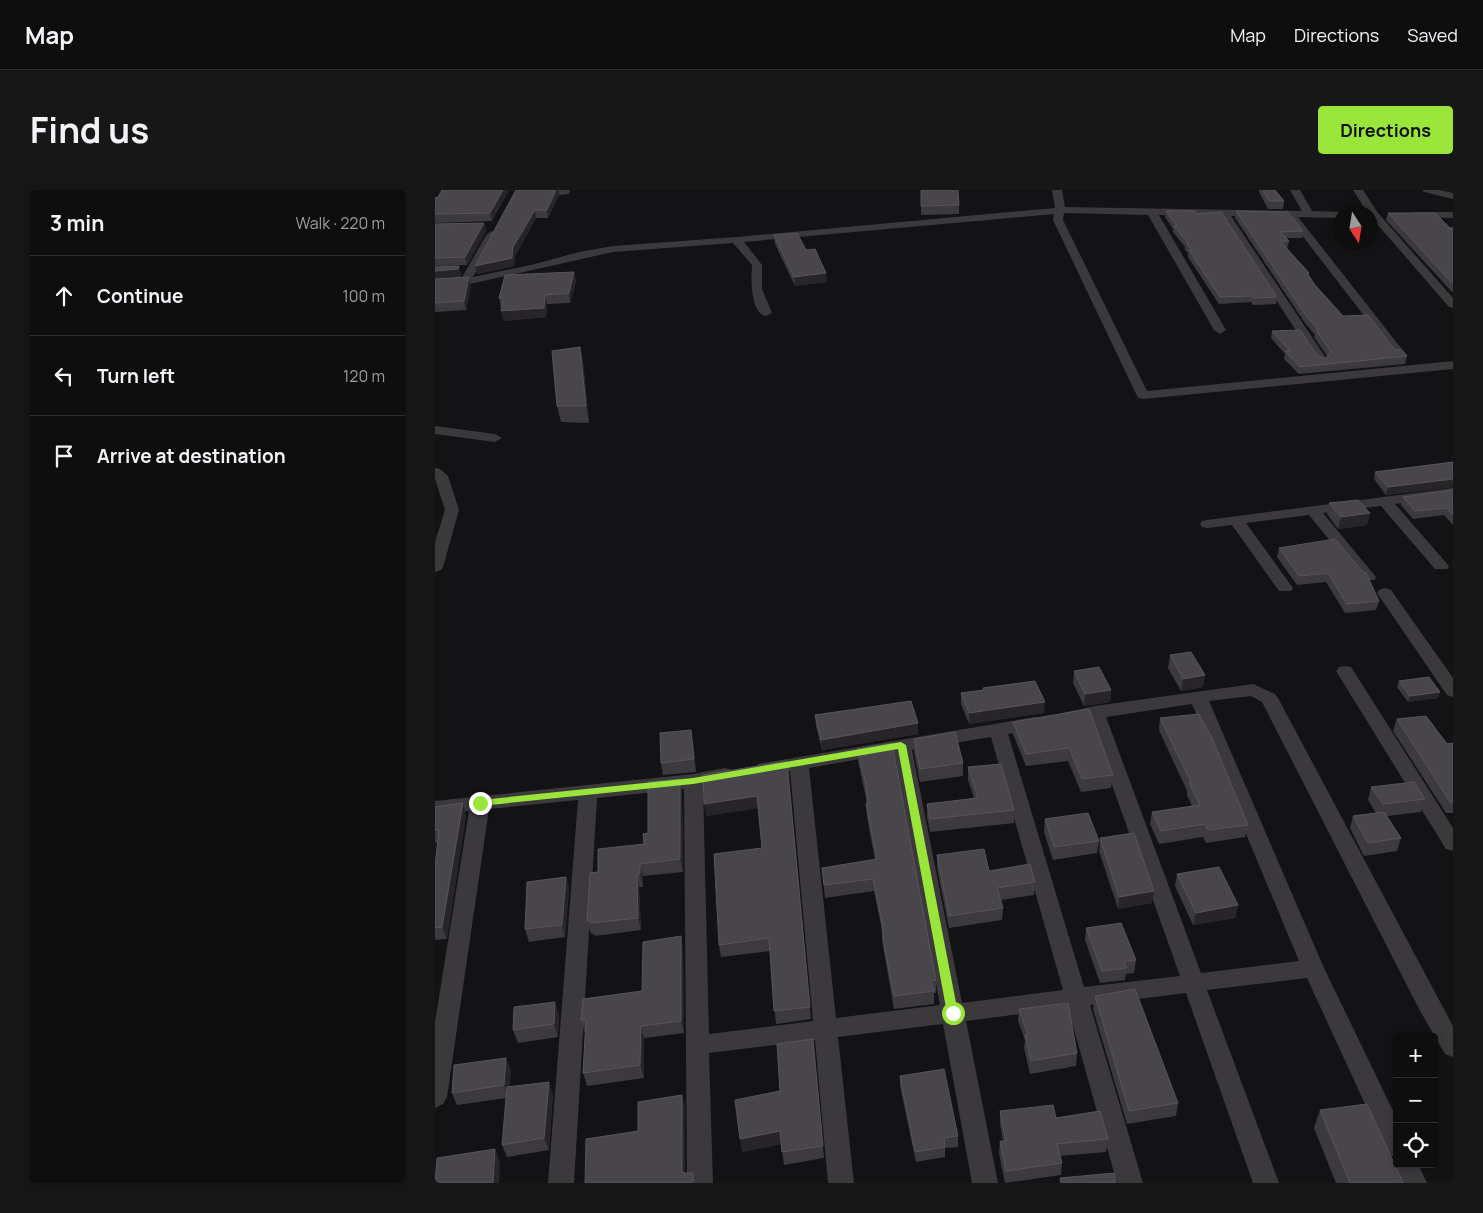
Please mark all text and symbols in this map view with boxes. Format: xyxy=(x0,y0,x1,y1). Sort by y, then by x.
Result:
text: Map xyxy=(25,18,74,51)
text: Map xyxy=(1230,23,1266,47)
text: Directions xyxy=(1294,23,1379,47)
text: Saved xyxy=(1407,23,1458,47)
text: Find us xyxy=(30,106,149,154)
button: Directions xyxy=(1318,106,1453,154)
north arrow xyxy=(1333,205,1378,250)
text: 3 min xyxy=(50,209,104,237)
text: Walk · 220 m xyxy=(295,212,385,234)
icon: ahead xyxy=(50,282,78,310)
text: Continue xyxy=(97,283,183,309)
text: 100 m xyxy=(342,285,385,307)
icon: left xyxy=(50,362,78,390)
text: Turn left xyxy=(97,363,175,389)
text: 120 m xyxy=(343,365,385,387)
icon: arrive xyxy=(50,442,78,470)
text: Arrive at destination xyxy=(97,443,286,469)
route end xyxy=(469,792,492,815)
route start xyxy=(942,1002,965,1025)
map controls xyxy=(1393,1033,1438,1168)
button: + xyxy=(1393,1033,1438,1078)
button: − xyxy=(1393,1078,1438,1123)
button: locate xyxy=(1393,1123,1438,1168)

